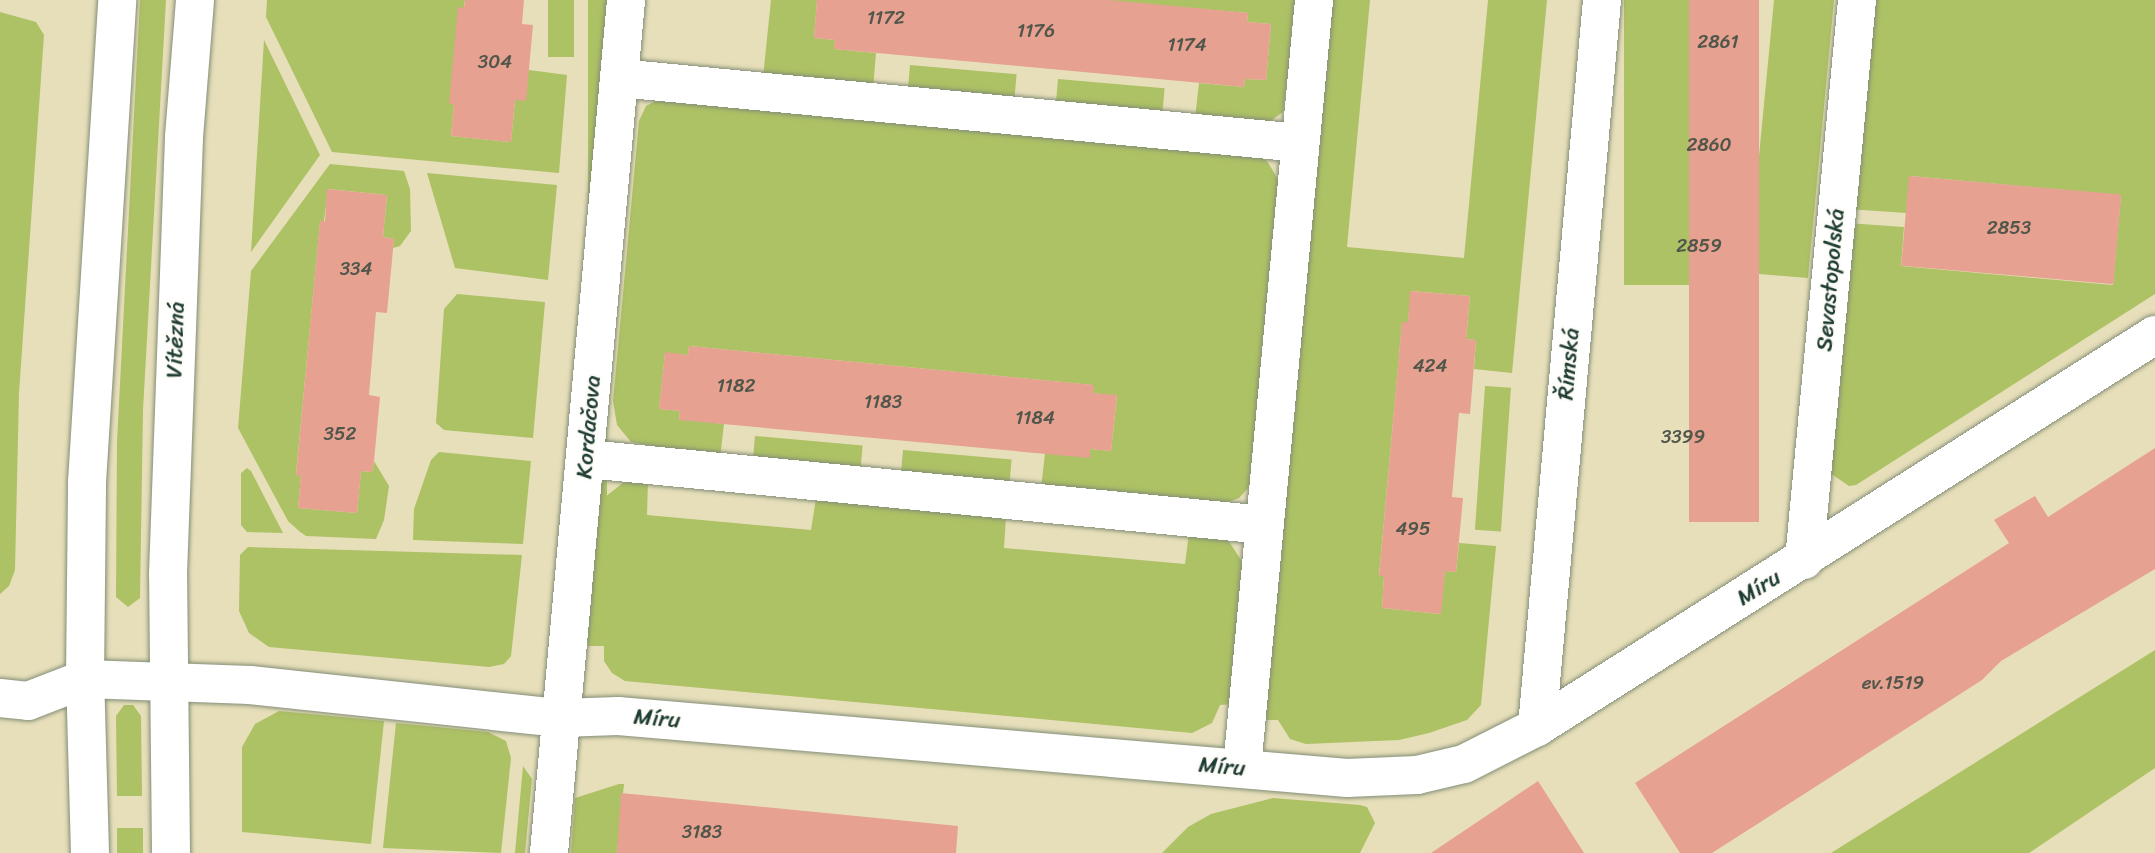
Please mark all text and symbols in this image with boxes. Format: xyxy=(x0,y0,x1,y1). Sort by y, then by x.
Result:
house number: 1172 xyxy=(867,7,905,29)
house number: 1176 xyxy=(1017,20,1055,42)
house number: 2861 xyxy=(1697,31,1739,53)
house number: 1174 xyxy=(1167,34,1207,56)
house number: 304 xyxy=(478,51,512,73)
house number: 2860 xyxy=(1686,134,1732,156)
street label: Sevastopolská xyxy=(1811,207,1851,353)
house number: 2853 xyxy=(1987,217,2031,239)
house number: 2859 xyxy=(1676,235,1722,257)
house number: 334 xyxy=(340,258,372,280)
street label: Vítězná xyxy=(161,301,191,379)
street label: Římská xyxy=(1552,327,1586,401)
house number: 424 xyxy=(1413,355,1447,377)
street label: Kordačova xyxy=(571,374,607,480)
house number: 1182 xyxy=(717,375,755,397)
house number: 1183 xyxy=(864,391,902,413)
house number: 1184 xyxy=(1015,407,1055,429)
house number: 352 xyxy=(323,423,357,445)
house number: 3399 xyxy=(1661,426,1705,448)
house number: 495 xyxy=(1395,518,1431,540)
street label: Míru xyxy=(1732,564,1786,612)
house number: ev.1519 xyxy=(1862,672,1924,694)
street label: Míru xyxy=(632,703,682,735)
street label: Míru xyxy=(1197,751,1247,783)
house number: 3183 xyxy=(682,821,722,843)

